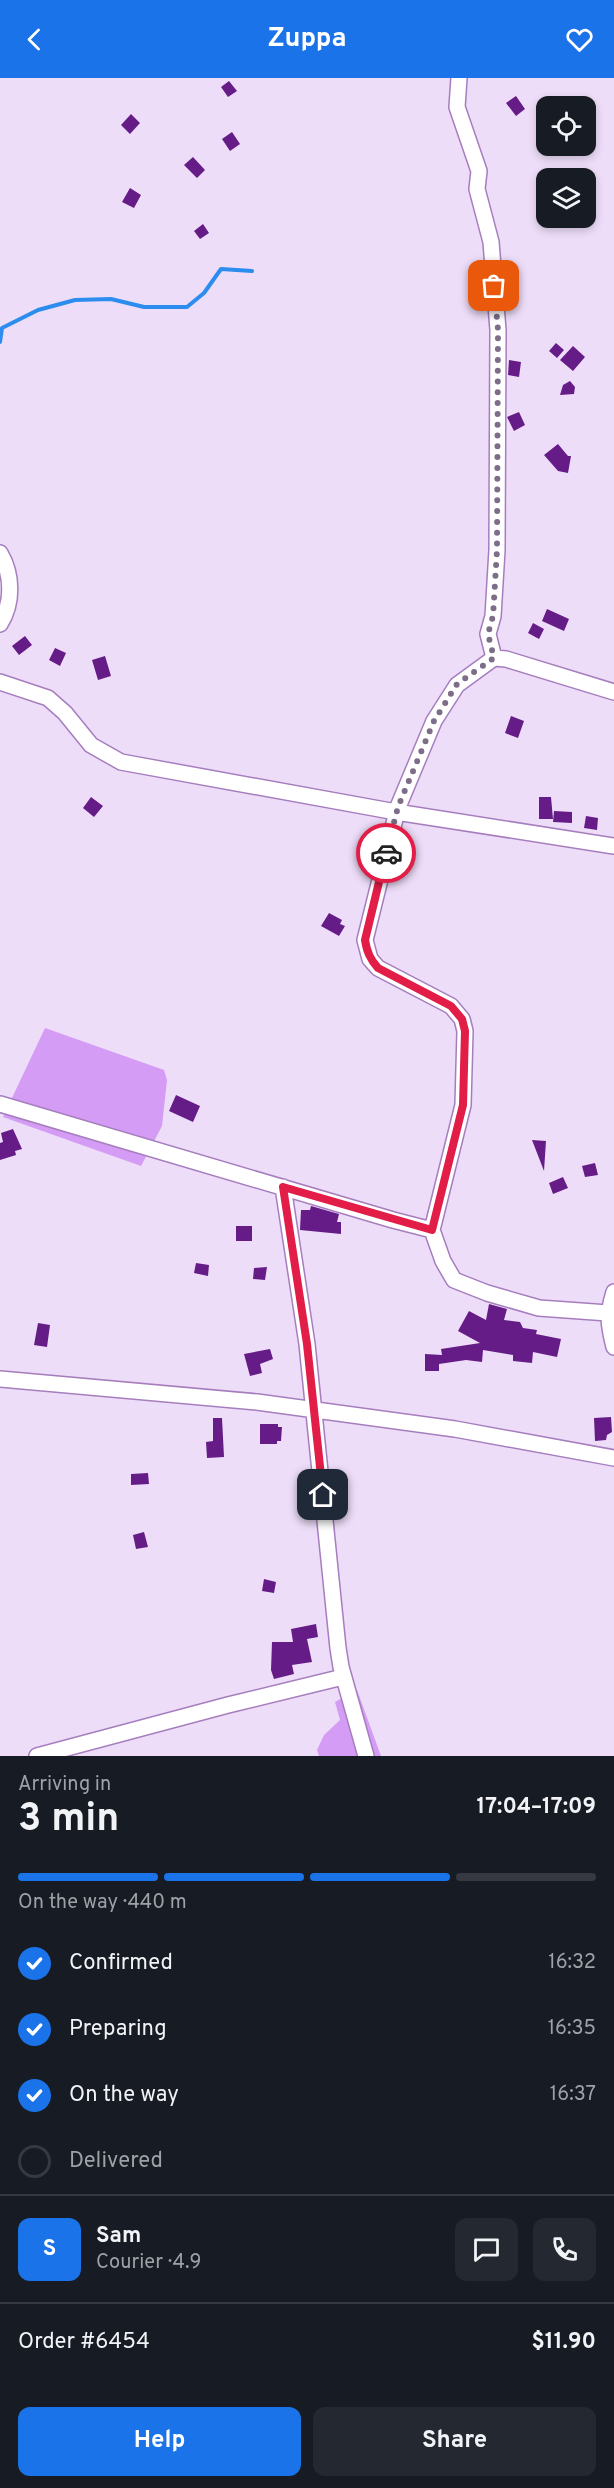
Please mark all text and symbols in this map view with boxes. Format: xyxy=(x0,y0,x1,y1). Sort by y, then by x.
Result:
text: Zuppa xyxy=(267,22,347,56)
icon: back xyxy=(18,23,51,56)
icon: heart xyxy=(563,23,596,56)
map controls xyxy=(536,96,596,228)
button: locate xyxy=(536,96,596,156)
button: layers xyxy=(536,168,596,228)
pin xyxy=(468,260,519,311)
icon: bag xyxy=(477,269,510,302)
courier xyxy=(356,823,416,883)
icon: car xyxy=(370,837,403,870)
pin xyxy=(297,1469,348,1520)
icon: home xyxy=(306,1478,339,1511)
text: Arriving in xyxy=(18,1772,111,1798)
text: 17:04–17:09 xyxy=(477,1794,596,1821)
text: 3 min xyxy=(18,1796,119,1845)
text: On the way · 440 m xyxy=(18,1890,187,1916)
icon: check xyxy=(18,1947,51,1980)
text: Confirmed xyxy=(69,1950,173,1977)
text: 16:32 xyxy=(548,1950,596,1976)
icon: check xyxy=(18,2013,51,2046)
text: Preparing xyxy=(69,2016,167,2043)
text: 16:35 xyxy=(548,2016,596,2042)
icon: check xyxy=(18,2079,51,2112)
text: On the way xyxy=(69,2082,179,2109)
text: 16:37 xyxy=(550,2082,596,2108)
text: Delivered xyxy=(69,2148,163,2175)
button: chat xyxy=(455,2218,518,2281)
button: phone xyxy=(533,2218,596,2281)
text: Sam xyxy=(96,2223,141,2250)
text: S xyxy=(43,2236,56,2263)
text: Courier · 4.9 xyxy=(96,2250,201,2276)
text: Order #6454 xyxy=(18,2329,150,2356)
text: $11.90 xyxy=(532,2329,596,2356)
button: Help xyxy=(18,2407,301,2476)
button: Share xyxy=(313,2407,596,2476)

